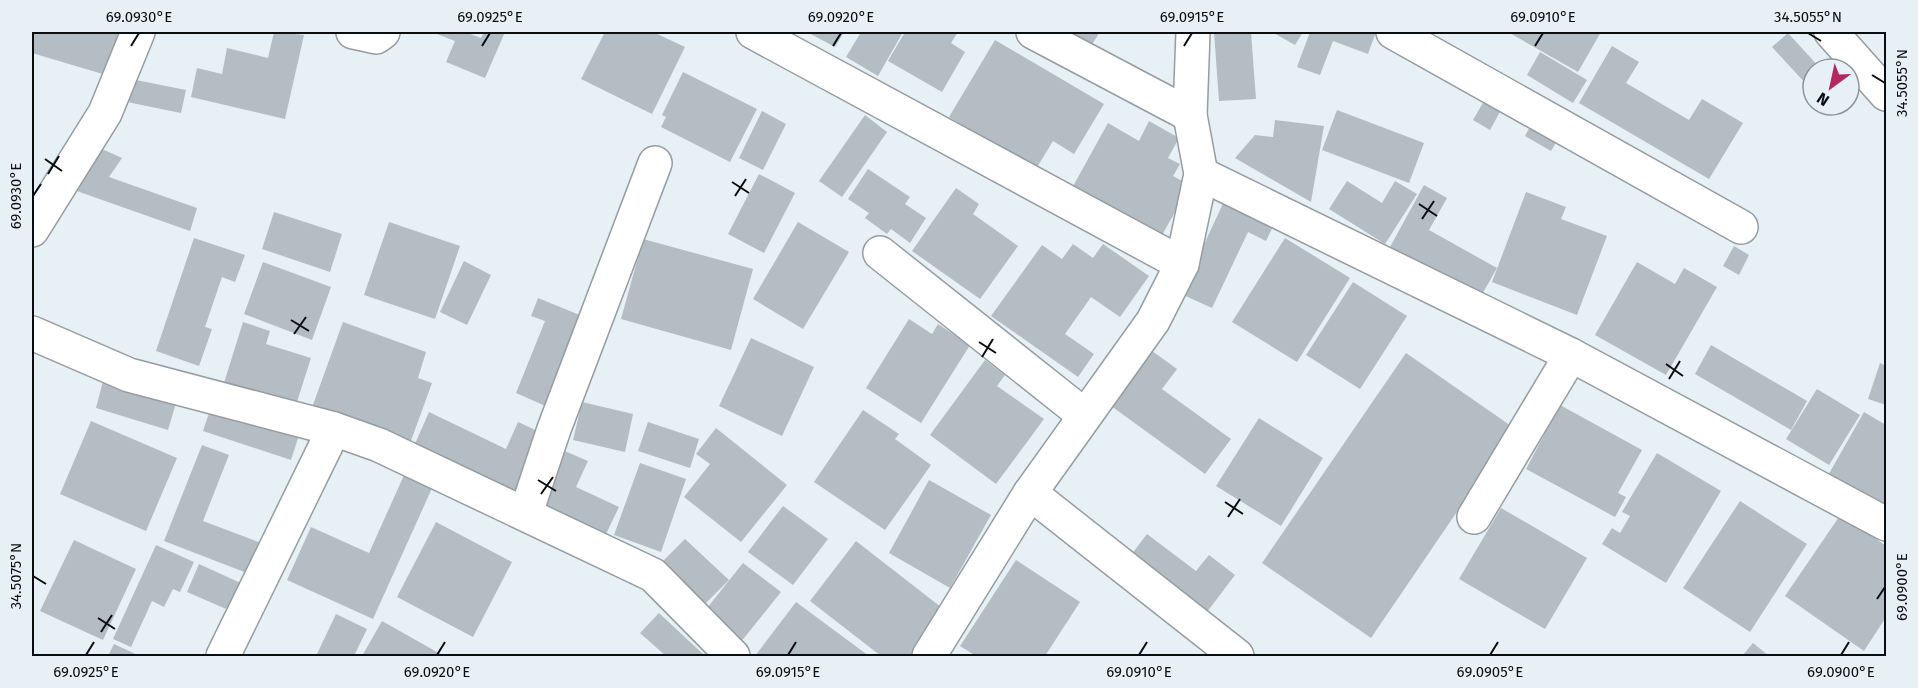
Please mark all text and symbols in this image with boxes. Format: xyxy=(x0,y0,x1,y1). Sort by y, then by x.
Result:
text: 69.0930°E xyxy=(106,8,172,26)
text: 69.0925°E xyxy=(457,8,523,26)
text: 69.0920°E xyxy=(808,8,874,26)
text: 69.0915°E xyxy=(1160,8,1224,26)
text: 69.0910°E xyxy=(1510,8,1576,26)
text: 34.5055°N xyxy=(1774,8,1842,26)
text: 34.5055°N xyxy=(1893,49,1911,117)
north arrow xyxy=(1801,57,1861,117)
text: N xyxy=(1813,88,1833,110)
text: 69.0930°E xyxy=(7,163,25,229)
text: 34.5075°N xyxy=(7,543,25,609)
text: 69.0900°E xyxy=(1893,553,1911,621)
text: 69.0925°E xyxy=(53,663,119,681)
text: 69.0920°E xyxy=(404,663,470,681)
text: 69.0915°E xyxy=(756,663,820,681)
text: 69.0910°E xyxy=(1106,663,1172,681)
text: 69.0905°E xyxy=(1457,663,1523,681)
text: 69.0900°E xyxy=(1807,663,1875,681)

